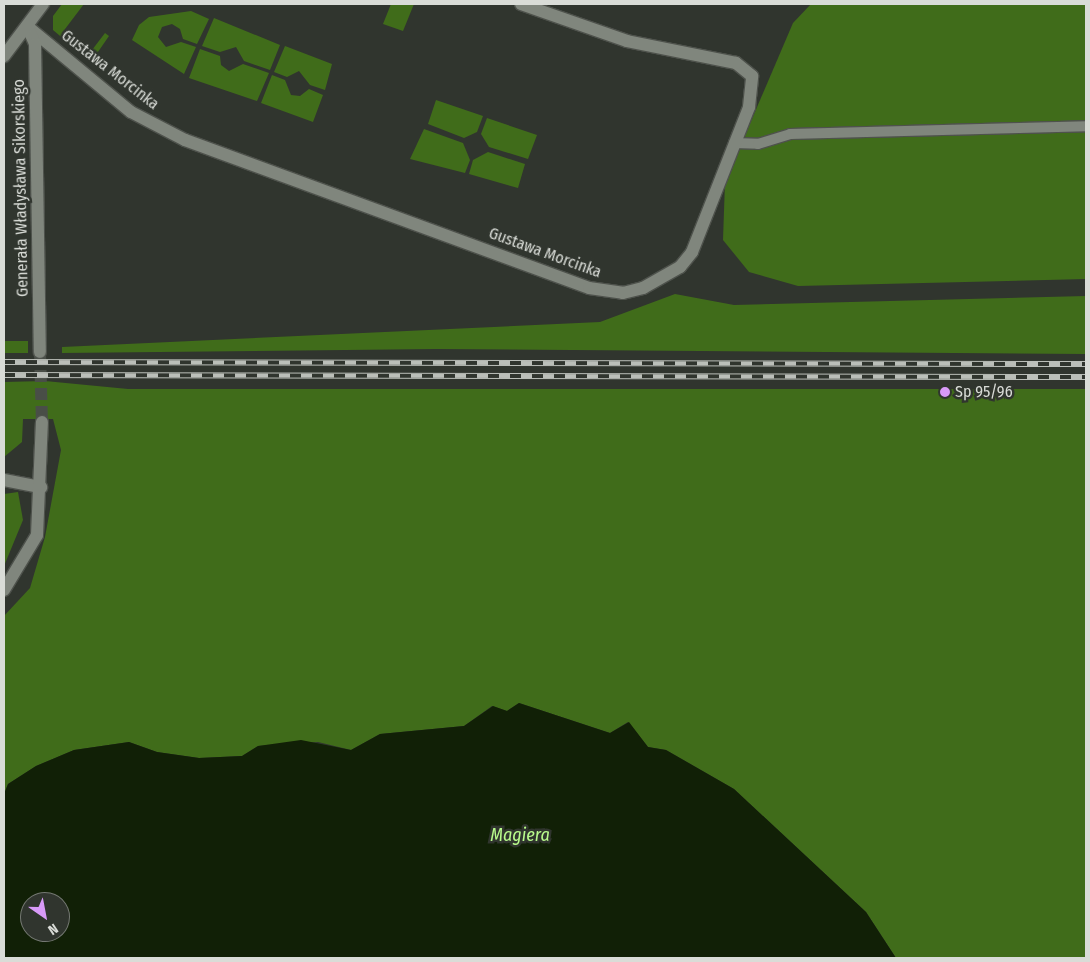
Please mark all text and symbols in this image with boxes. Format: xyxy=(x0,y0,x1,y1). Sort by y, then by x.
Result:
street label: Gustawa Morcinka xyxy=(57,26,163,114)
street label: Generała Władysława Sikorskiego xyxy=(9,79,33,297)
street label: Gustawa Morcinka xyxy=(486,224,604,282)
place label: Sp 95/96 xyxy=(955,382,1013,402)
marker: Sp 95/96 xyxy=(939,386,951,398)
water label: Magiera xyxy=(490,824,550,846)
north arrow xyxy=(20,892,70,942)
text: N xyxy=(45,920,61,939)

